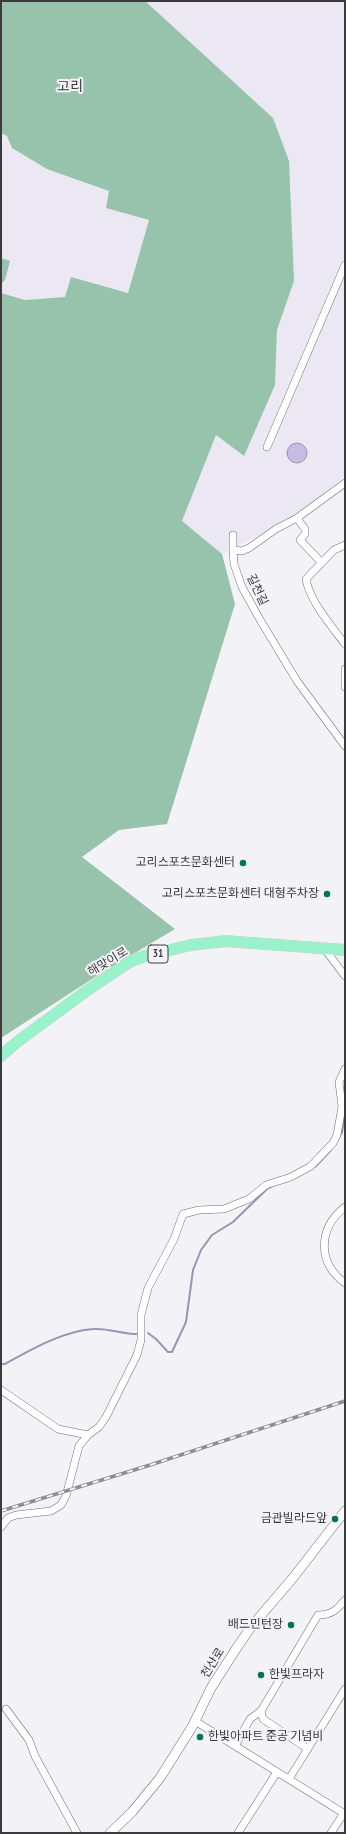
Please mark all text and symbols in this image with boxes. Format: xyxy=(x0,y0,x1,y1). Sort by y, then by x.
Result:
district label: 고리 xyxy=(57,79,83,95)
street label: 길천길 xyxy=(243,572,271,608)
place label: 고리스포츠문화센터 xyxy=(136,856,235,870)
marker: 고리스포츠문화센터 xyxy=(238,858,248,868)
place label: 고리스포츠문화센터 대형주차장 xyxy=(162,887,319,901)
marker: 고리스포츠문화센터 대형주차장 xyxy=(322,889,332,899)
street label: 해맞이로 xyxy=(85,944,131,980)
road number: 31 xyxy=(148,945,168,963)
place label: 금관빌라드앞 xyxy=(261,1512,327,1526)
marker: 금관빌라드앞 xyxy=(330,1514,340,1524)
place label: 배드민턴장 xyxy=(228,1618,283,1632)
marker: 배드민턴장 xyxy=(286,1620,296,1630)
street label: 천산로 xyxy=(198,1645,228,1681)
place label: 한빛프라자 xyxy=(269,1668,324,1682)
marker: 한빛프라자 xyxy=(256,1670,266,1680)
place label: 한빛아파트 준공 기념비 xyxy=(208,1730,323,1744)
marker: 한빛아파트 준공 기념비 xyxy=(195,1732,205,1742)

